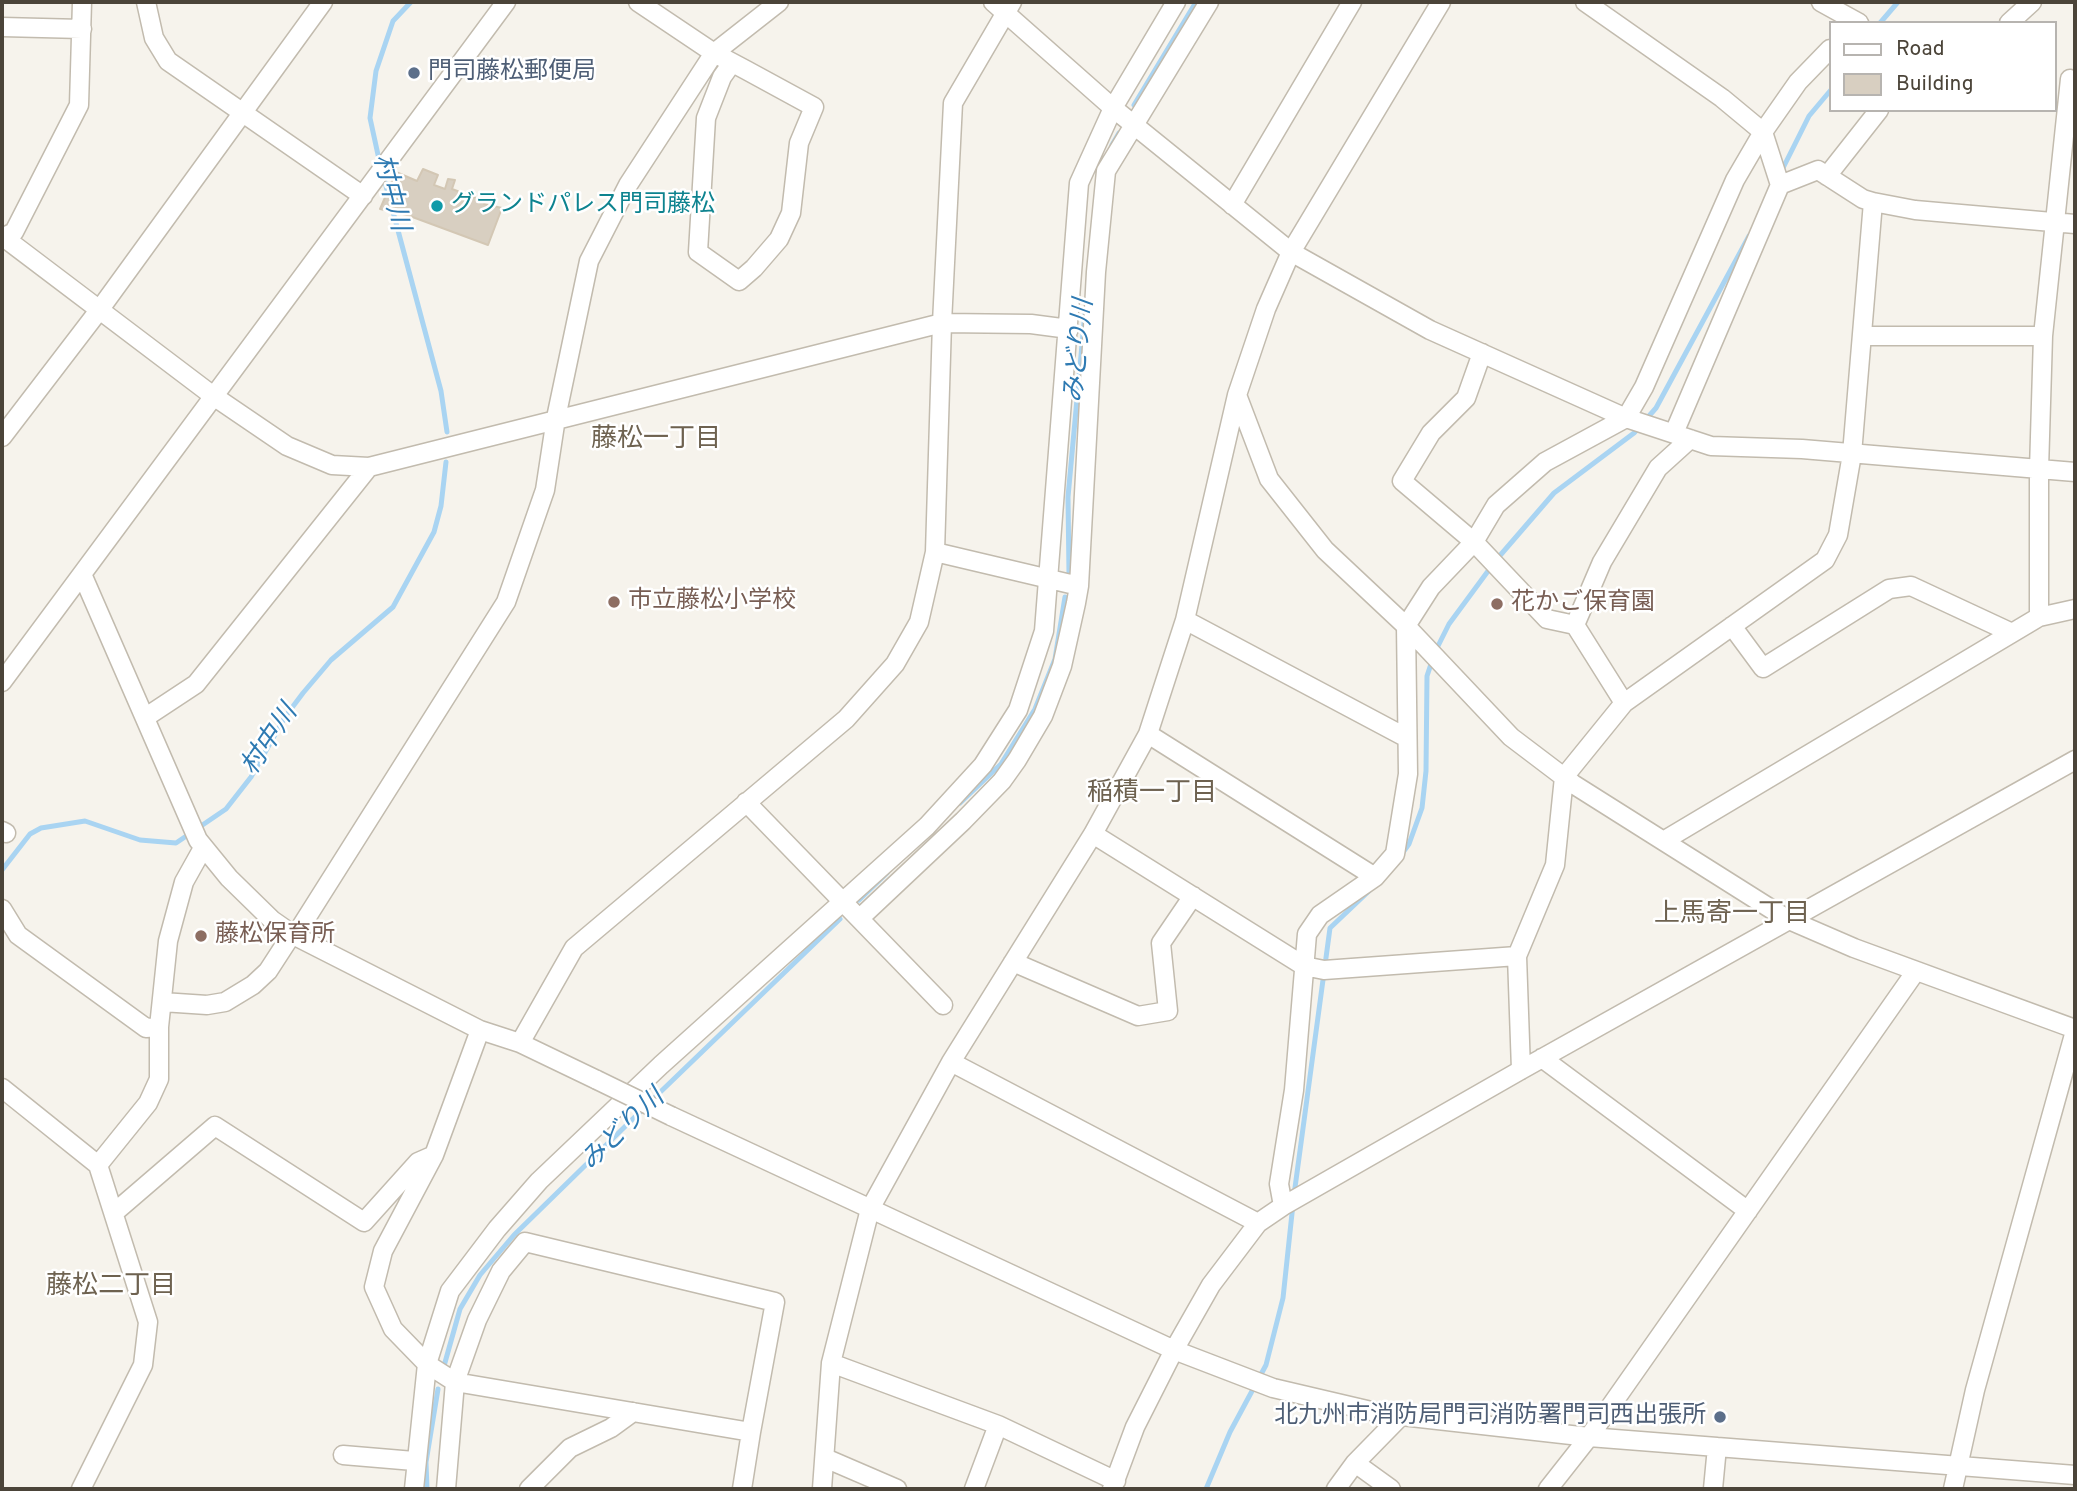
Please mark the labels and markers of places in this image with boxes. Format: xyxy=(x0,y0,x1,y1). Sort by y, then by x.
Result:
place label: 門司藤松郵便局 xyxy=(428,59,596,87)
marker: 門司藤松郵便局 xyxy=(406,65,422,81)
place label: グランドパレス門司藤松 xyxy=(451,192,715,220)
marker: グランドパレス門司藤松 xyxy=(429,198,445,214)
place label: 市立藤松小学校 xyxy=(628,588,796,616)
place label: 花かご保育園 xyxy=(1511,590,1655,618)
marker: 市立藤松小学校 xyxy=(606,594,622,610)
marker: 花かご保育園 xyxy=(1489,596,1505,612)
place label: 藤松保育所 xyxy=(215,922,335,950)
marker: 藤松保育所 xyxy=(193,928,209,944)
place label: 北九州市消防局門司消防署門司西出張所 xyxy=(1274,1403,1706,1431)
marker: 北九州市消防局門司消防署門司西出張所 xyxy=(1712,1409,1728,1425)

